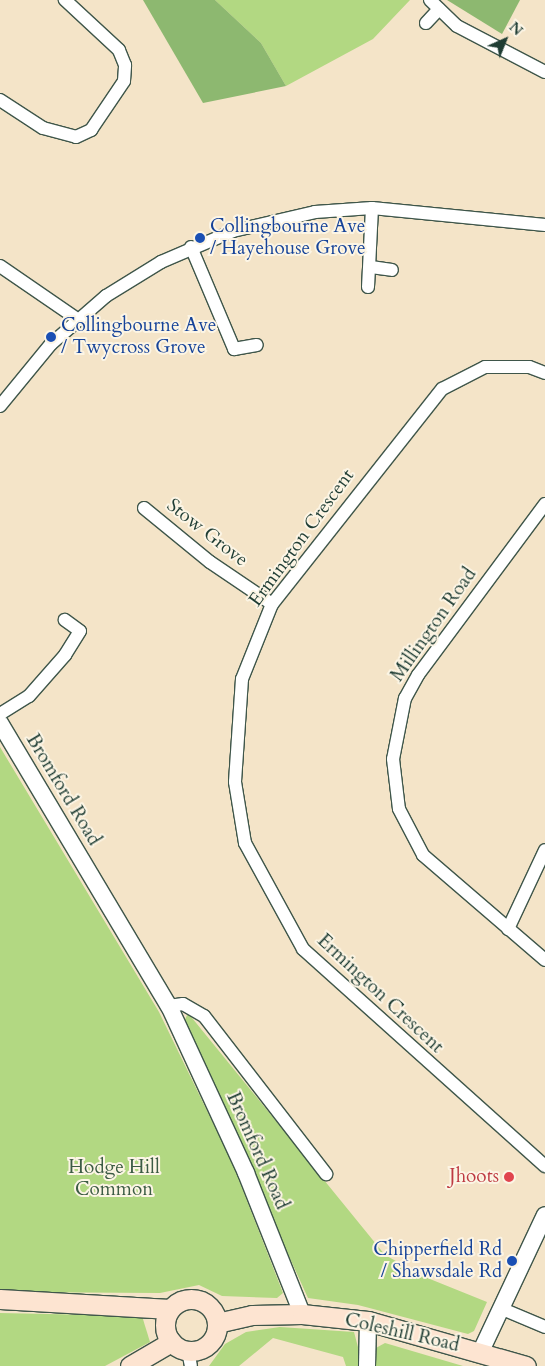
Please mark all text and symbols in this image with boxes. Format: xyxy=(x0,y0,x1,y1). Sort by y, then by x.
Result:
north arrow xyxy=(480,15,530,65)
text: N xyxy=(505,18,527,40)
place label: Collingbourne Ave / Hayehouse Grove xyxy=(210,216,366,260)
marker: Collingbourne Ave / Hayehouse Grove xyxy=(194,232,206,244)
place label: Collingbourne Ave / Twycross Grove xyxy=(61,315,216,359)
marker: Collingbourne Ave / Twycross Grove xyxy=(45,331,57,343)
street label: Ermington Crescent xyxy=(245,465,359,611)
street label: Stow Grove xyxy=(162,494,252,572)
street label: Millington Road xyxy=(386,564,482,686)
street label: Bromford Road xyxy=(21,730,105,850)
street label: Ermington Crescent xyxy=(312,930,448,1058)
street label: Bromford Road xyxy=(221,1089,293,1213)
park label: Hodge Hill Common xyxy=(68,1157,160,1201)
place label: Jhoots xyxy=(449,1166,499,1188)
marker: Jhoots xyxy=(503,1171,515,1183)
place label: Chipperfield Rd / Shawsdale Rd xyxy=(373,1239,502,1283)
marker: Chipperfield Rd / Shawsdale Rd xyxy=(506,1255,518,1267)
street label: Coleshill Road xyxy=(342,1309,462,1357)

